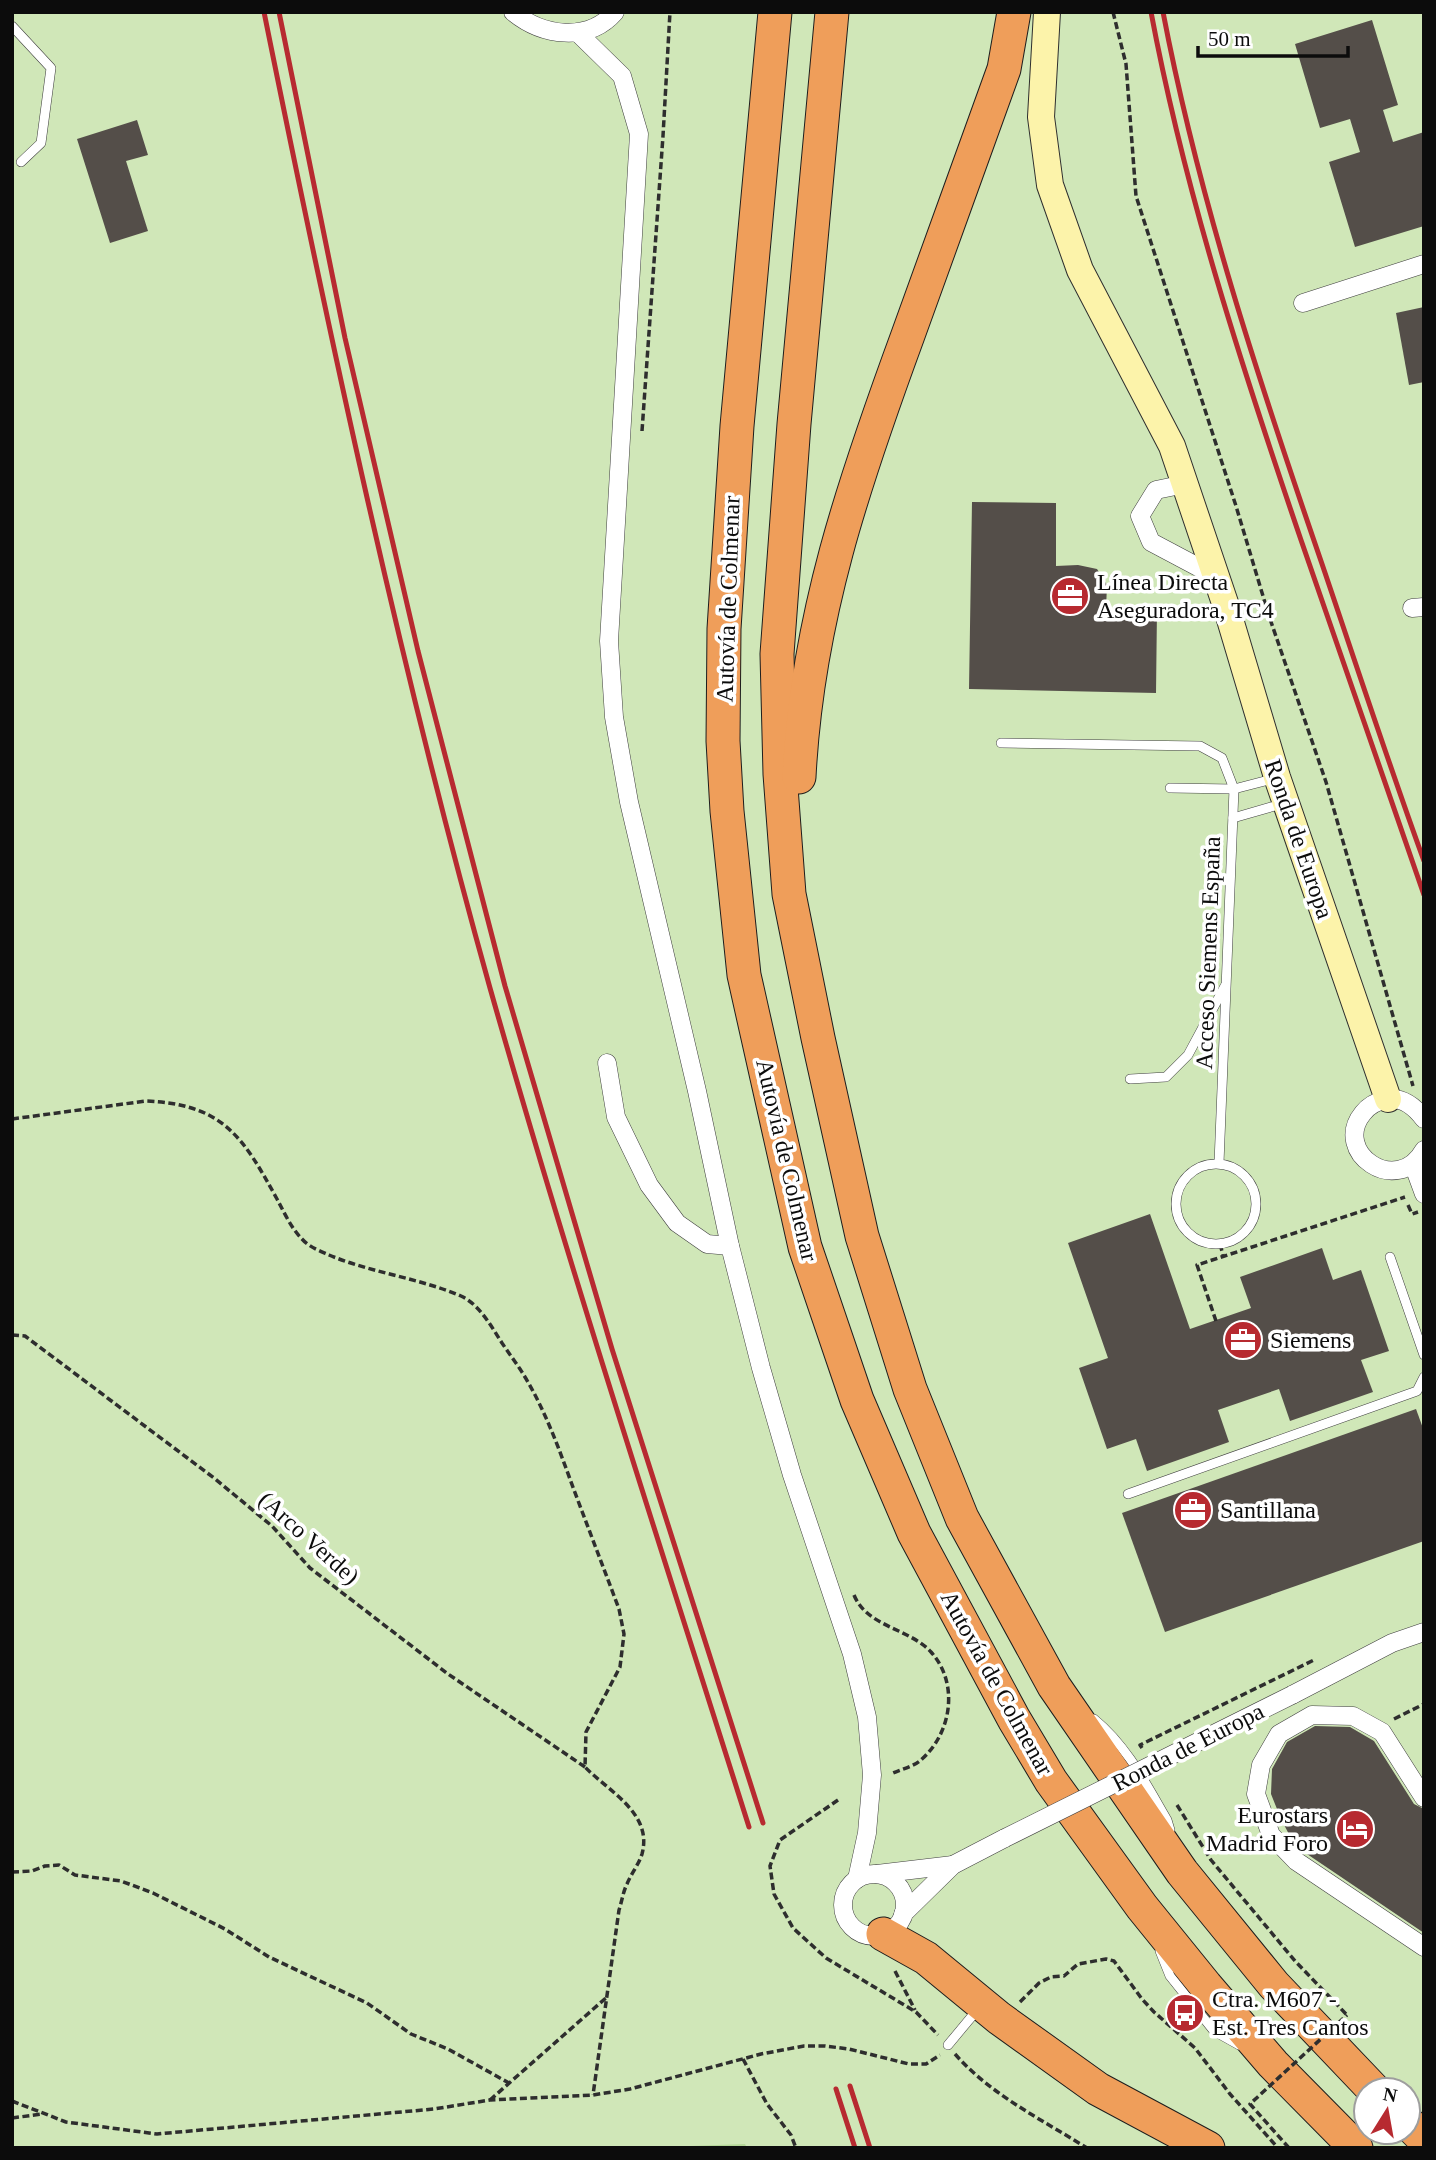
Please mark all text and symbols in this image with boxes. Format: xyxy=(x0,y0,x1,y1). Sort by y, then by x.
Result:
scale bar xyxy=(1198,14,1348,58)
text: 50 m xyxy=(1208,27,1251,51)
street label: Autovía de Colmenar xyxy=(711,495,745,703)
place label: Línea Directa Aseguradora, TC4 xyxy=(1097,569,1274,623)
office icon: Línea Directa Aseguradora, TC4 xyxy=(1049,575,1091,617)
street label: Ronda de Europa xyxy=(1260,756,1339,922)
street label: Acceso Siemens España xyxy=(1191,836,1225,1070)
street label: Autovía de Colmenar xyxy=(751,1056,823,1264)
office icon: Siemens xyxy=(1222,1319,1264,1361)
place label: Siemens xyxy=(1270,1327,1351,1353)
street label: (Arco Verde) xyxy=(254,1486,364,1590)
office icon: Santillana xyxy=(1172,1489,1214,1531)
place label: Santillana xyxy=(1220,1497,1316,1523)
street label: Autovía de Colmenar xyxy=(936,1586,1058,1780)
street label: Ronda de Europa xyxy=(1108,1697,1268,1796)
place label: Eurostars Madrid Foro xyxy=(1206,1802,1328,1856)
hotel icon: Eurostars Madrid Foro xyxy=(1334,1808,1376,1850)
place label: Ctra. M607 - Est. Tres Cantos xyxy=(1212,1986,1369,2040)
bus stop icon: Ctra. M607 - Est. Tres Cantos xyxy=(1164,1992,1206,2034)
north arrow xyxy=(1352,2076,1422,2146)
text: N xyxy=(1381,2083,1399,2106)

